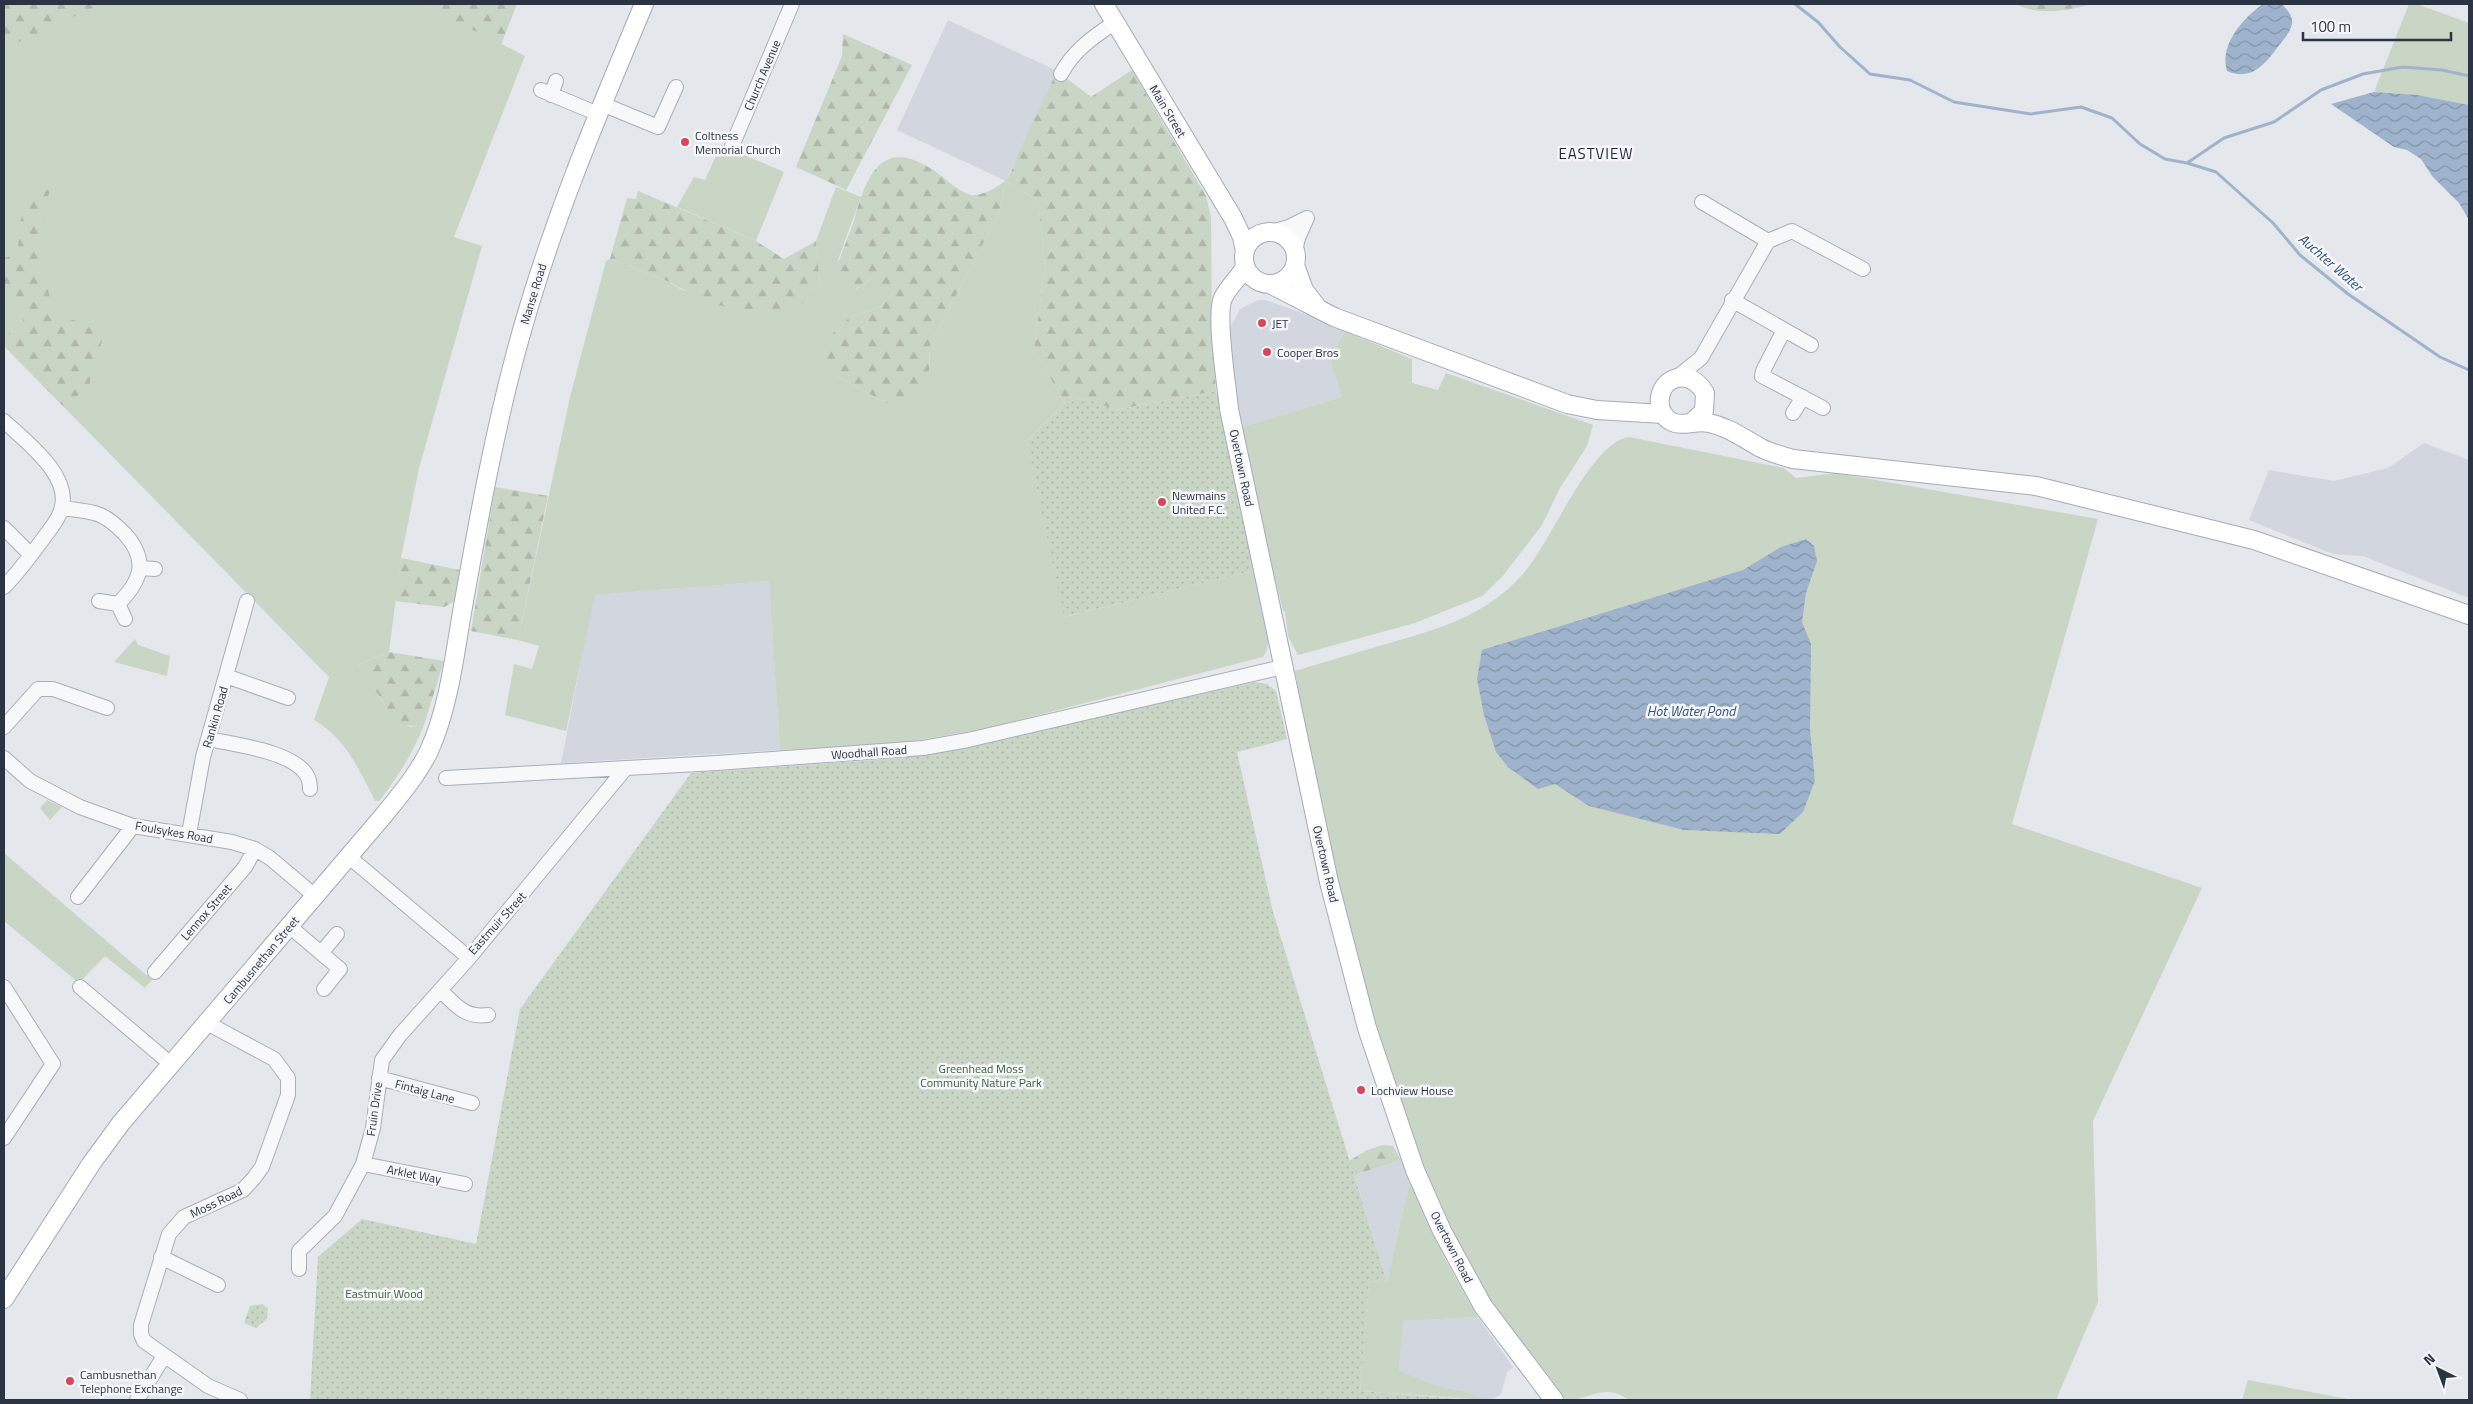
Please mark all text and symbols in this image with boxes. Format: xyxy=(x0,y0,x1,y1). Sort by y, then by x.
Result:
scale bar xyxy=(2303,10,2450,42)
text: 100 m xyxy=(2310,15,2351,38)
street label: Church Avenue xyxy=(739,37,785,113)
street label: Main Street xyxy=(1145,81,1192,142)
place label: Coltness Memorial Church xyxy=(695,126,781,159)
marker: Coltness Memorial Church xyxy=(679,136,691,148)
district label: EASTVIEW xyxy=(1558,142,1634,165)
water label: Auchter Water xyxy=(2294,228,2369,297)
street label: Manse Road xyxy=(515,261,551,327)
place label: JET xyxy=(1272,314,1289,333)
marker: JET xyxy=(1256,317,1268,329)
place label: Cooper Bros xyxy=(1277,343,1339,362)
marker: Cooper Bros xyxy=(1261,346,1273,358)
street label: Overtown Road xyxy=(1225,428,1259,508)
place label: Newmains United F.C. xyxy=(1172,486,1226,519)
marker: Newmains United F.C. xyxy=(1156,496,1168,508)
street label: Rankin Road xyxy=(197,684,233,750)
water label: Hot Water Pond xyxy=(1647,700,1737,721)
street label: Woodhall Road xyxy=(830,740,908,764)
street label: Foulsykes Road xyxy=(134,816,214,848)
street label: Overtown Road xyxy=(1308,824,1344,904)
street label: Lennox Street xyxy=(176,879,237,945)
street label: Eastmuir Street xyxy=(463,887,531,959)
street label: Cambusnethan Street xyxy=(218,911,304,1008)
park label: Greenhead Moss Community Nature Park xyxy=(920,1059,1042,1092)
street label: Fintaig Lane xyxy=(393,1074,457,1108)
street label: Fruin Drive xyxy=(361,1081,387,1137)
place label: Lochview House xyxy=(1371,1081,1453,1100)
marker: Lochview House xyxy=(1355,1084,1367,1096)
street label: Arklet Way xyxy=(385,1159,443,1189)
street label: Moss Road xyxy=(187,1181,245,1223)
street label: Overtown Road xyxy=(1426,1208,1478,1286)
park label: Eastmuir Wood xyxy=(345,1284,423,1303)
north arrow xyxy=(2413,1344,2463,1394)
text: N xyxy=(2418,1348,2440,1370)
place label: Cambusnethan Telephone Exchange xyxy=(80,1365,183,1398)
marker: Cambusnethan Telephone Exchange xyxy=(64,1375,76,1387)

